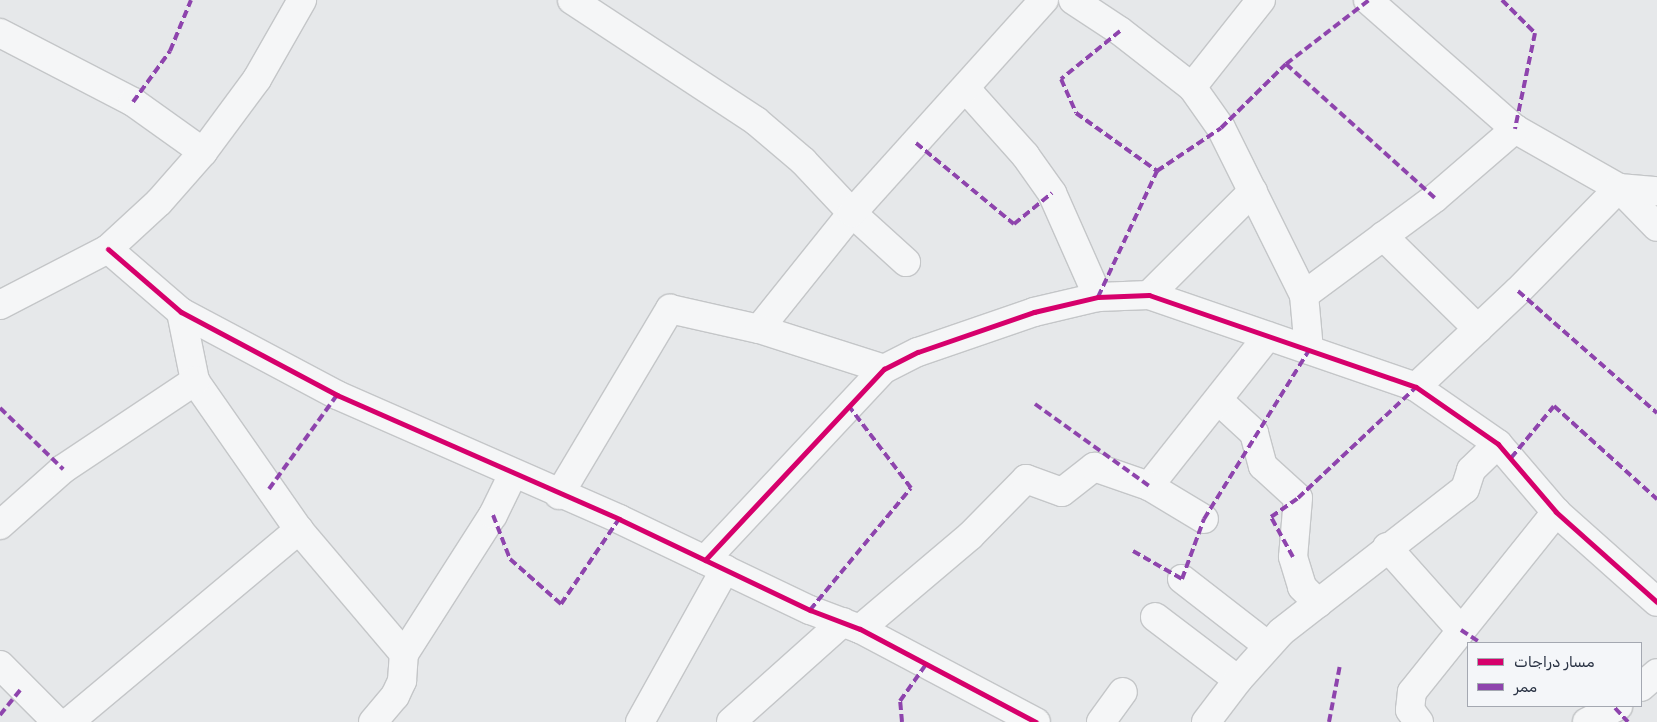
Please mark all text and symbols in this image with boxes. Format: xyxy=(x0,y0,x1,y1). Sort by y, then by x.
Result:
legend xyxy=(1467,642,1642,707)
text: مسار دراجات xyxy=(1514,653,1595,671)
text: ممر xyxy=(1514,678,1537,696)

